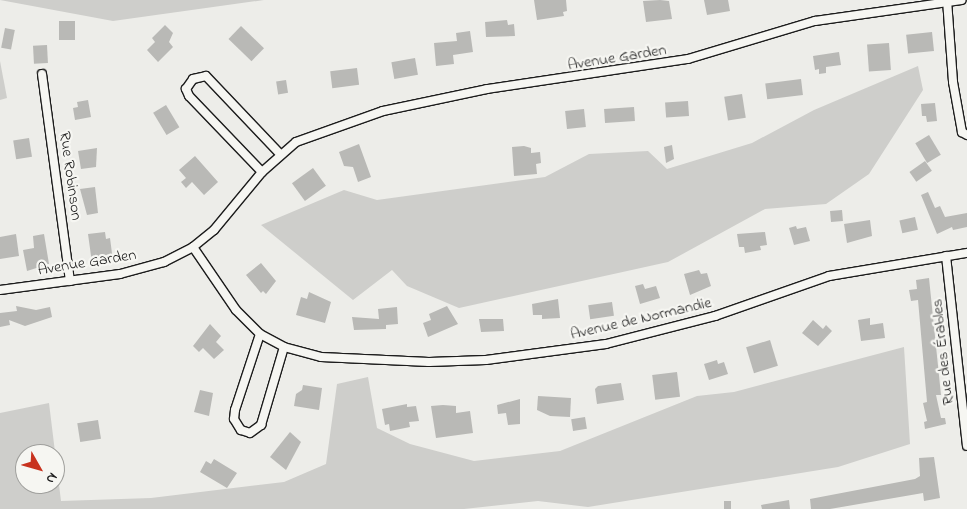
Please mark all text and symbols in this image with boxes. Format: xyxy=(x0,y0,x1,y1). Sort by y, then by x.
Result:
street label: Avenue Garden xyxy=(566,41,668,75)
street label: Rue Robinson xyxy=(54,130,86,222)
street label: Avenue Garden xyxy=(36,246,138,280)
street label: Avenue de Normandie xyxy=(569,293,713,345)
street label: Rue des Érables xyxy=(928,298,958,406)
north arrow xyxy=(15,444,65,494)
text: N xyxy=(40,468,63,488)

